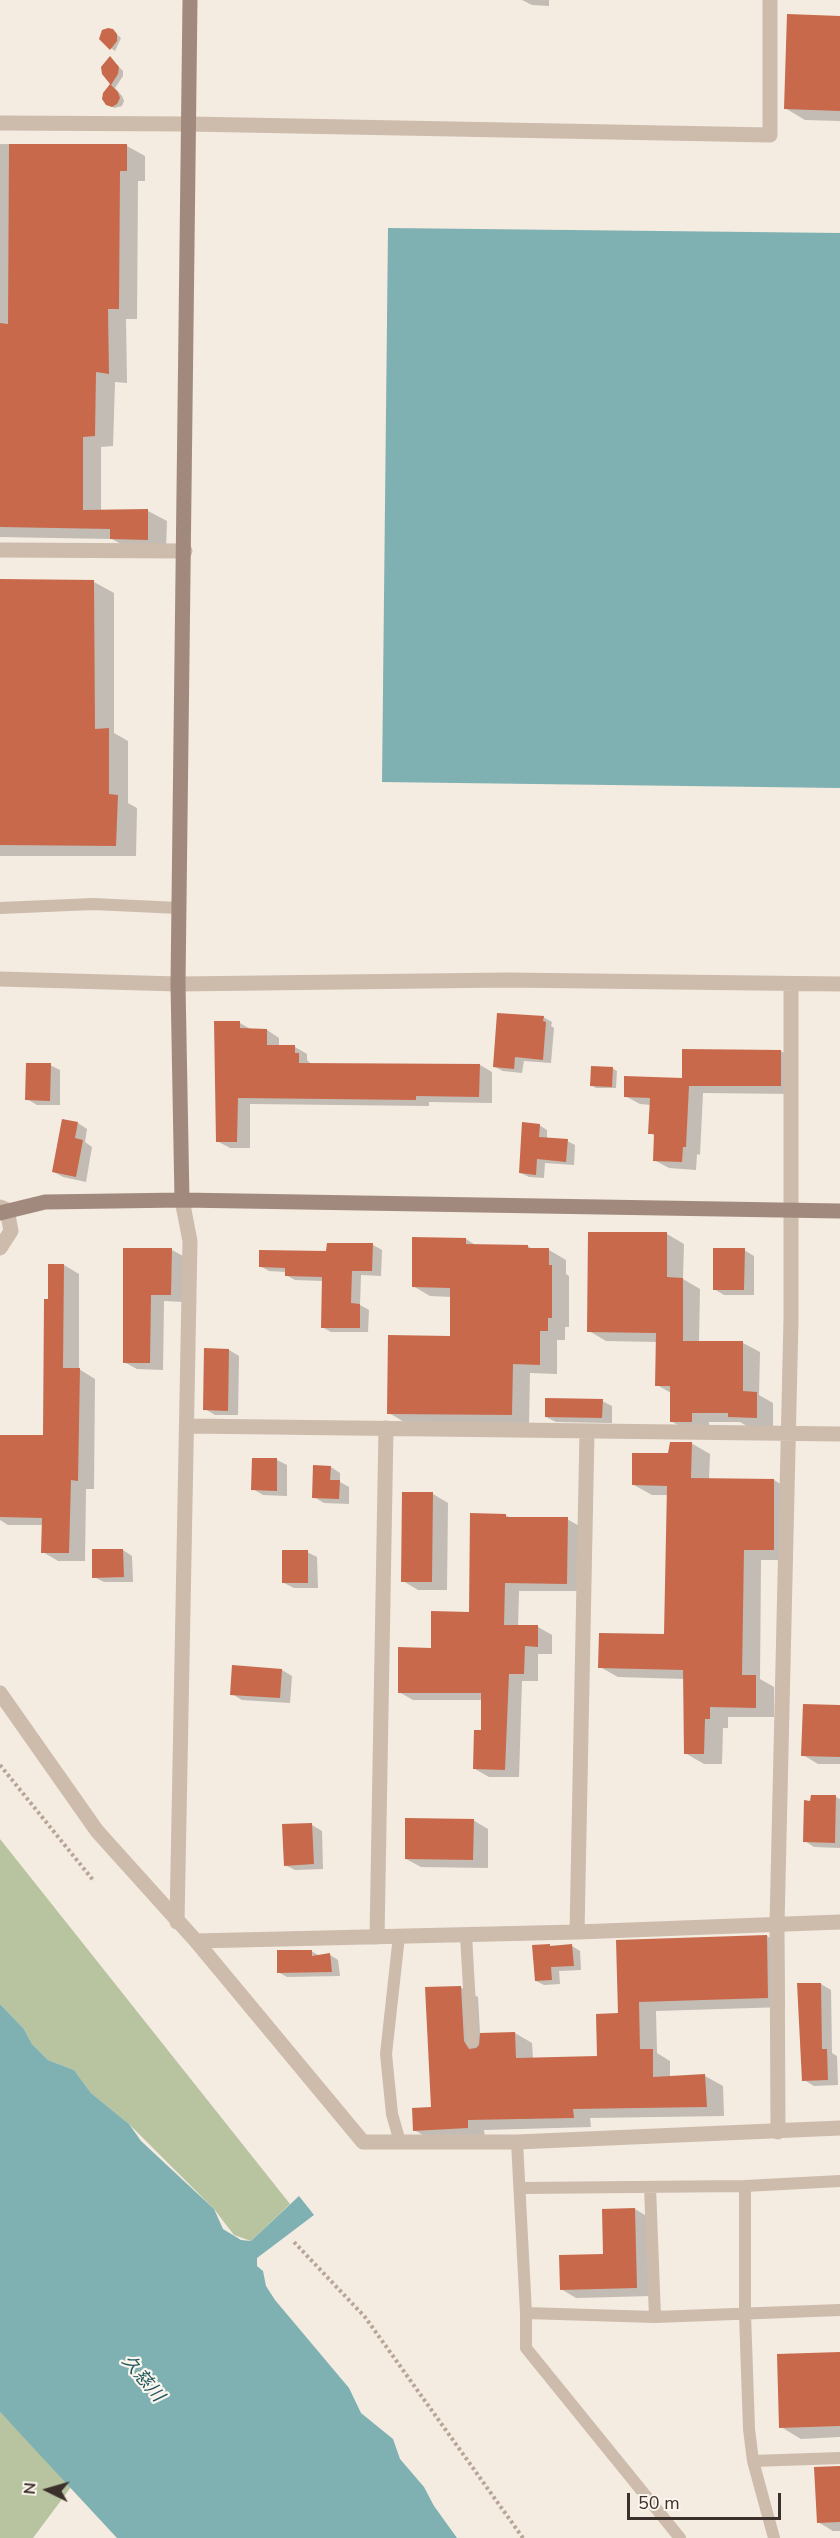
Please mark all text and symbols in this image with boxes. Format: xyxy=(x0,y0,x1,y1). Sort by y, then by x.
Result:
water label: 久慈川 xyxy=(116,2351,168,2407)
north arrow xyxy=(18,2460,78,2520)
scale bar xyxy=(630,2481,784,2519)
text: N xyxy=(19,2482,42,2495)
text: 50 m xyxy=(638,2491,680,2515)

